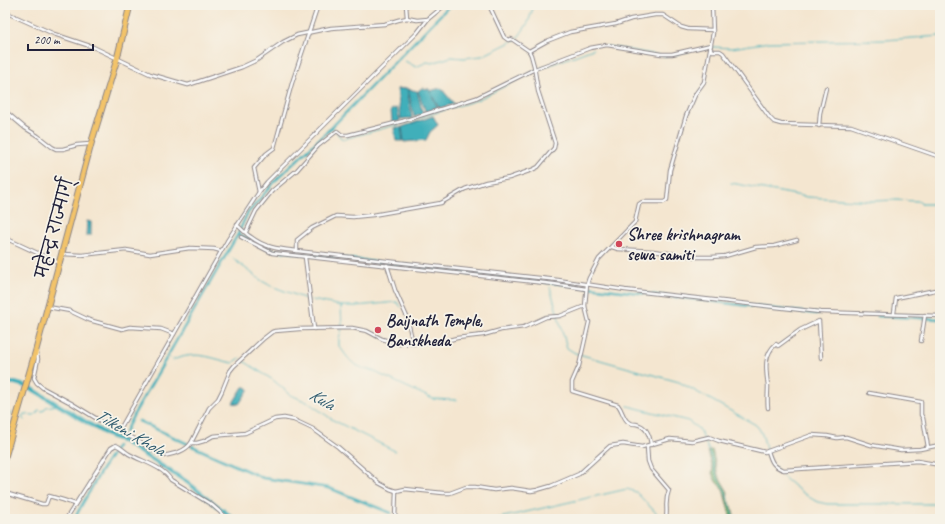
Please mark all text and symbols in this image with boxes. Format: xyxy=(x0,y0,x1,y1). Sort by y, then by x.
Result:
scale bar xyxy=(28,26,93,52)
text: 200 m xyxy=(34,32,61,48)
street label: महेन्द्र राज्मार्ग् xyxy=(27,174,80,282)
place label: Shree krishnagram sewa samiti xyxy=(627,224,741,265)
marker: Shree krishnagram sewa samiti xyxy=(614,239,624,249)
place label: Baijnath Temple, Banskheda xyxy=(386,310,484,351)
marker: Baijnath Temple, Banskheda xyxy=(373,325,383,335)
water label: Kula xyxy=(306,383,340,416)
water label: Tilkeni Khola xyxy=(91,403,170,462)

